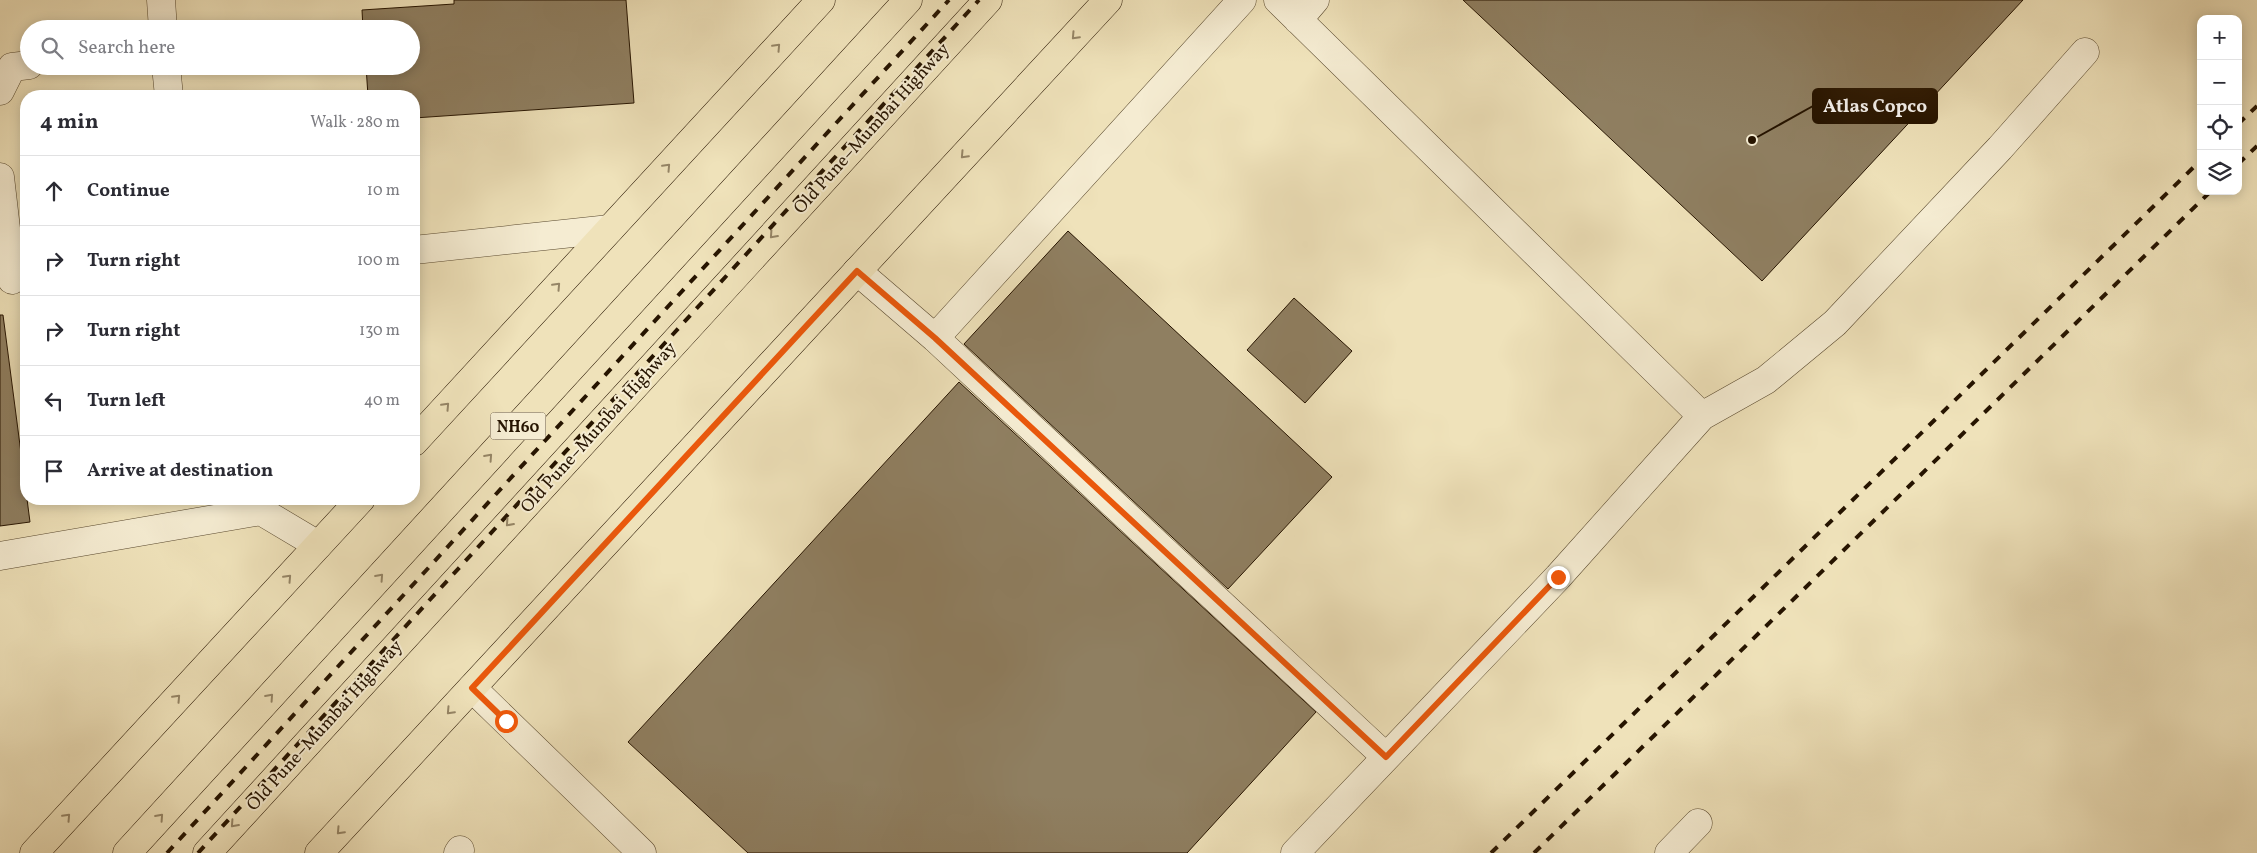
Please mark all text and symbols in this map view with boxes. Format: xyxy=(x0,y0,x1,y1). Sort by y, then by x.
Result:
map controls xyxy=(2197,15,2242,195)
button: + xyxy=(2197,15,2242,60)
search box xyxy=(20,20,420,75)
one-way arrow xyxy=(1072,30,1081,39)
icon: search xyxy=(38,34,66,62)
text: Search here xyxy=(78,35,175,61)
street label: Old Pune–Mumbai Highway xyxy=(788,38,956,220)
one-way arrow xyxy=(771,44,780,53)
button: − xyxy=(2197,60,2242,105)
callout: Atlas Copco xyxy=(1813,89,1937,123)
text: Atlas Copco xyxy=(1823,94,1927,120)
button: locate xyxy=(2197,105,2242,150)
text: 4 min xyxy=(40,108,99,137)
text: Walk · 280 m xyxy=(310,112,400,134)
one-way arrow xyxy=(961,149,970,158)
button: layers xyxy=(2197,150,2242,195)
one-way arrow xyxy=(661,163,670,172)
icon: ahead xyxy=(40,177,68,205)
text: Continue xyxy=(87,178,170,204)
text: 10 m xyxy=(367,180,400,202)
one-way arrow xyxy=(769,230,778,239)
icon: right xyxy=(40,247,68,275)
text: Turn right xyxy=(87,248,180,274)
text: 100 m xyxy=(357,250,400,272)
one-way arrow xyxy=(551,283,560,292)
icon: right xyxy=(40,317,68,345)
text: Turn right xyxy=(87,318,180,344)
text: 130 m xyxy=(359,320,400,342)
street label: Old Pune–Mumbai Highway xyxy=(515,337,683,519)
icon: left xyxy=(40,387,68,415)
text: Turn left xyxy=(87,388,166,414)
text: 40 m xyxy=(364,390,400,412)
one-way arrow xyxy=(440,402,449,411)
road number: NH60 xyxy=(490,412,546,440)
one-way arrow xyxy=(483,454,492,463)
icon: arrive xyxy=(40,457,68,485)
text: Arrive at destination xyxy=(87,458,273,484)
one-way arrow xyxy=(506,517,515,526)
route end xyxy=(1547,566,1570,589)
one-way arrow xyxy=(374,574,383,583)
one-way arrow xyxy=(282,575,291,584)
street label: Old Pune–Mumbai Highway xyxy=(241,635,409,817)
one-way arrow xyxy=(171,694,180,703)
one-way arrow xyxy=(264,694,273,703)
one-way arrow xyxy=(447,706,456,715)
route start xyxy=(495,710,518,733)
one-way arrow xyxy=(61,814,70,823)
one-way arrow xyxy=(154,814,163,823)
one-way arrow xyxy=(231,818,240,827)
one-way arrow xyxy=(337,825,346,834)

